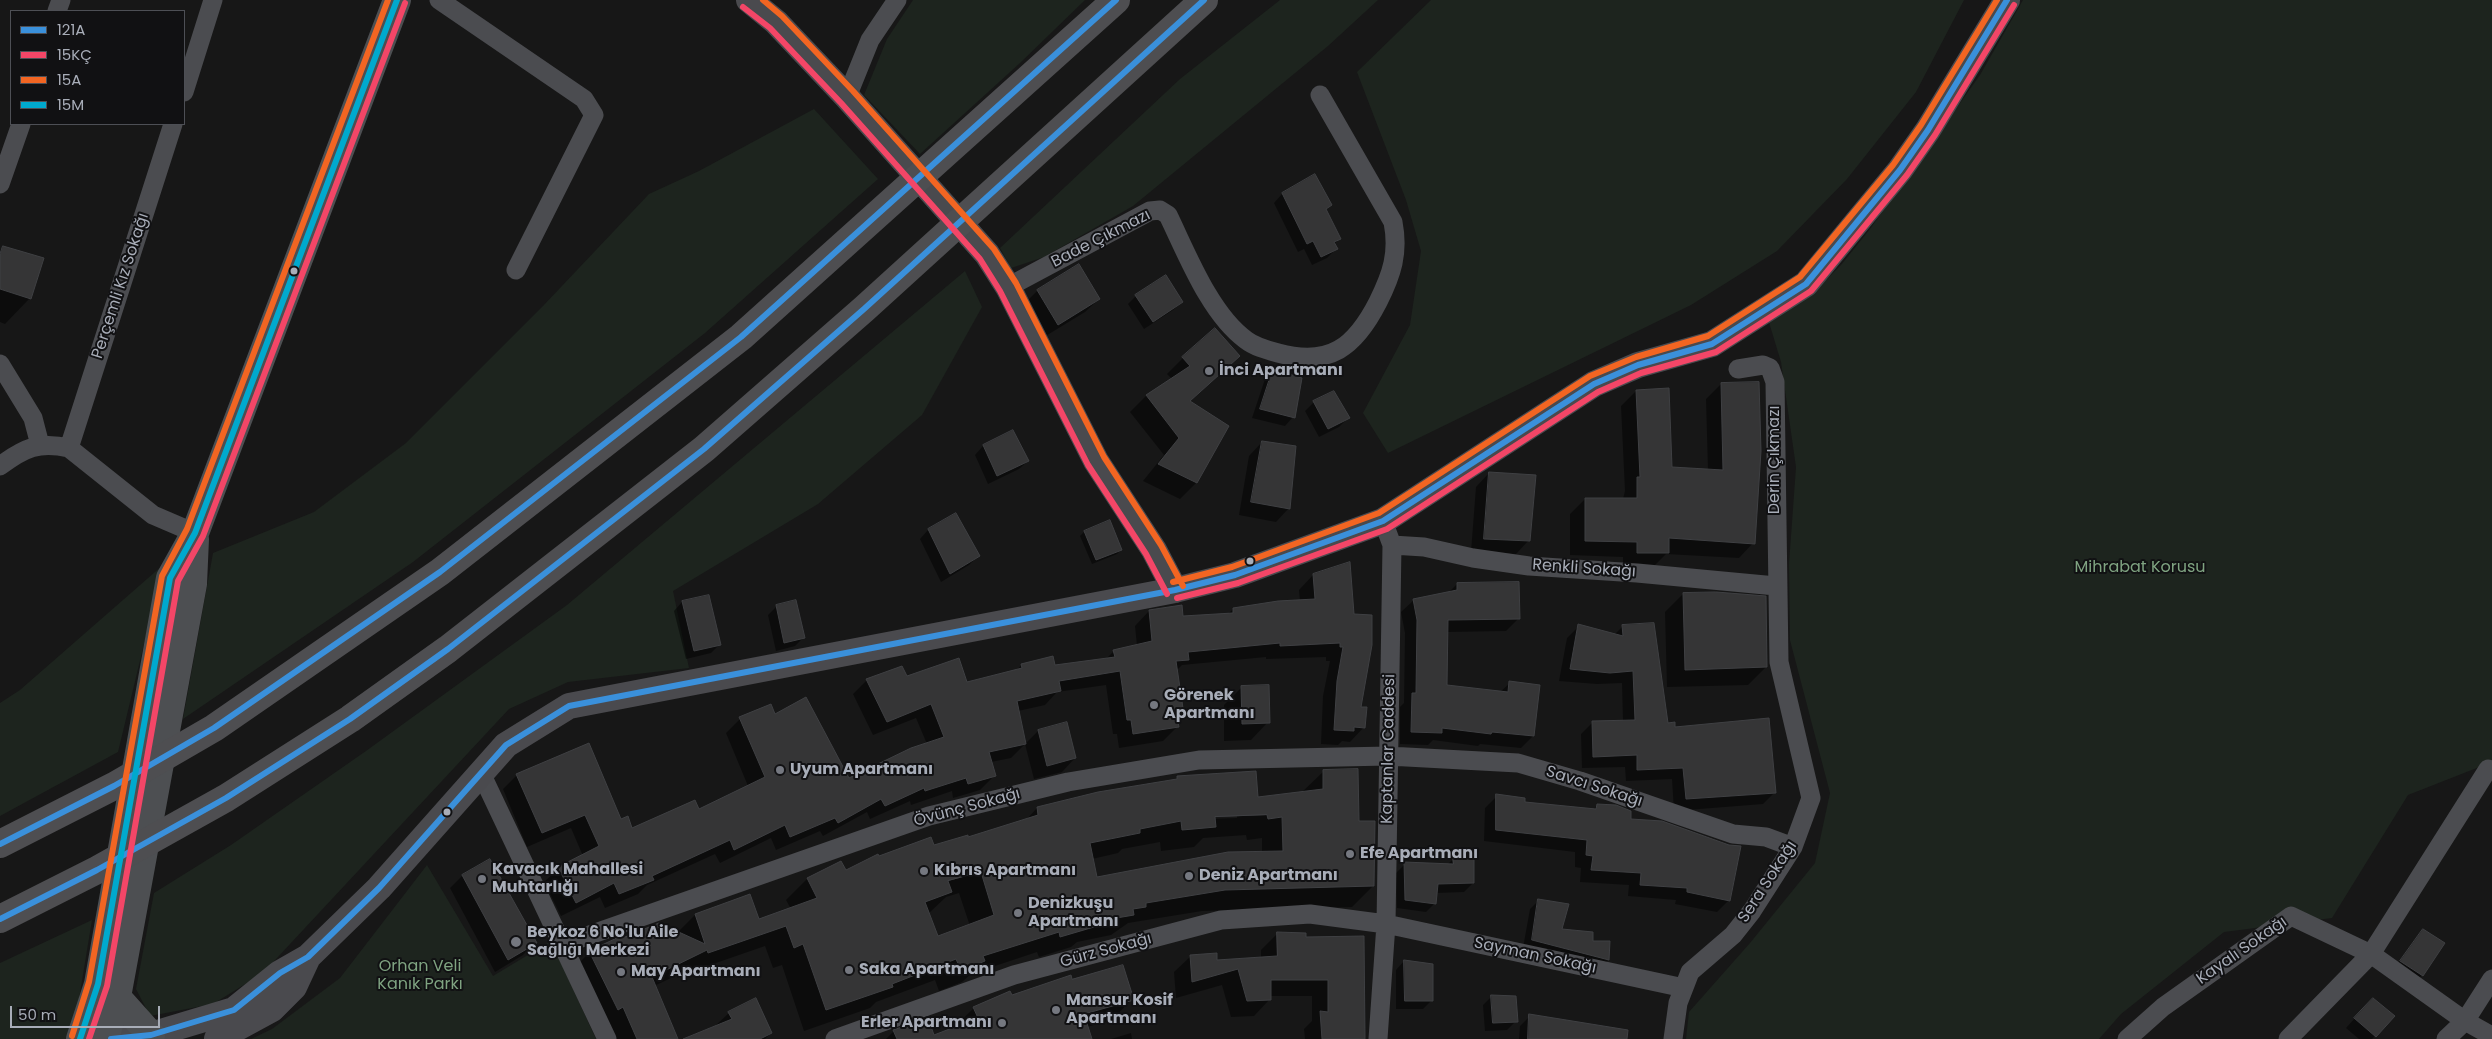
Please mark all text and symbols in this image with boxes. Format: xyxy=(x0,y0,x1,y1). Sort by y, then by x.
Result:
legend xyxy=(10,10,185,125)
text: 121A xyxy=(57,19,85,40)
text: 15KÇ xyxy=(57,44,92,65)
text: 15A xyxy=(57,69,81,90)
text: 15M xyxy=(57,94,84,115)
street label: Bade Çıkmazı xyxy=(1048,206,1154,272)
street label: Perçemli Kız Sokağı xyxy=(88,211,154,361)
unlabelled marker xyxy=(289,266,299,276)
place label: İnci Apartmanı xyxy=(1219,361,1343,381)
marker: İnci Apartmanı xyxy=(1203,365,1215,377)
street label: Derin Çıkmazı xyxy=(1765,406,1785,514)
unlabelled marker xyxy=(1245,556,1255,566)
street label: Renkli Sokağı xyxy=(1532,556,1636,582)
park label: Mihrabat Korusu xyxy=(2074,558,2206,578)
street label: Kaptanlar Caddesi xyxy=(1378,674,1400,824)
place label: Görenek Apartmanı xyxy=(1164,686,1255,724)
marker: Görenek Apartmanı xyxy=(1148,699,1160,711)
place label: Uyum Apartmanı xyxy=(790,760,933,780)
street label: Savcı Sokağı xyxy=(1543,762,1645,812)
marker: Uyum Apartmanı xyxy=(774,764,786,776)
street label: Övünç Sokağı xyxy=(912,785,1022,831)
unlabelled marker xyxy=(442,807,452,817)
street label: Sera Sokağı xyxy=(1734,837,1802,927)
place label: Efe Apartmanı xyxy=(1360,844,1478,864)
marker: Efe Apartmanı xyxy=(1344,848,1356,860)
place label: Kavacık Mahallesi Muhtarlığı xyxy=(492,860,643,898)
place label: Kıbrıs Apartmanı xyxy=(934,861,1076,881)
marker: Kıbrıs Apartmanı xyxy=(918,865,930,877)
place label: Deniz Apartmanı xyxy=(1199,866,1338,886)
marker: Deniz Apartmanı xyxy=(1183,870,1195,882)
marker: Kavacık Mahallesi Muhtarlığı xyxy=(476,873,488,885)
place label: Denizkuşu Apartmanı xyxy=(1028,894,1119,932)
marker: Denizkuşu Apartmanı xyxy=(1012,907,1024,919)
street label: Kayalı Sokağı xyxy=(2193,913,2291,989)
place label: Beykoz 6 No'lu Aile Saḡlıḡı Merkezi xyxy=(527,923,678,961)
street label: Gürz Sokağı xyxy=(1058,930,1154,972)
street label: Sayman Sokağı xyxy=(1472,934,1598,978)
marker: Beykoz 6 No'lu Aile Saḡlıḡı Merkezi xyxy=(509,935,523,949)
park label: Orhan Veli Kanık Parkı xyxy=(377,957,463,995)
place label: Saka Apartmanı xyxy=(859,960,994,980)
place label: May Apartmanı xyxy=(631,962,761,982)
marker: Saka Apartmanı xyxy=(843,964,855,976)
marker: May Apartmanı xyxy=(615,966,627,978)
place label: Mansur Kosif Apartmanı xyxy=(1066,991,1173,1029)
scale bar xyxy=(12,996,162,1028)
text: 50 m xyxy=(18,1004,56,1025)
marker: Mansur Kosif Apartmanı xyxy=(1050,1004,1062,1016)
place label: Erler Apartmanı xyxy=(861,1013,992,1033)
marker: Erler Apartmanı xyxy=(996,1017,1008,1029)

